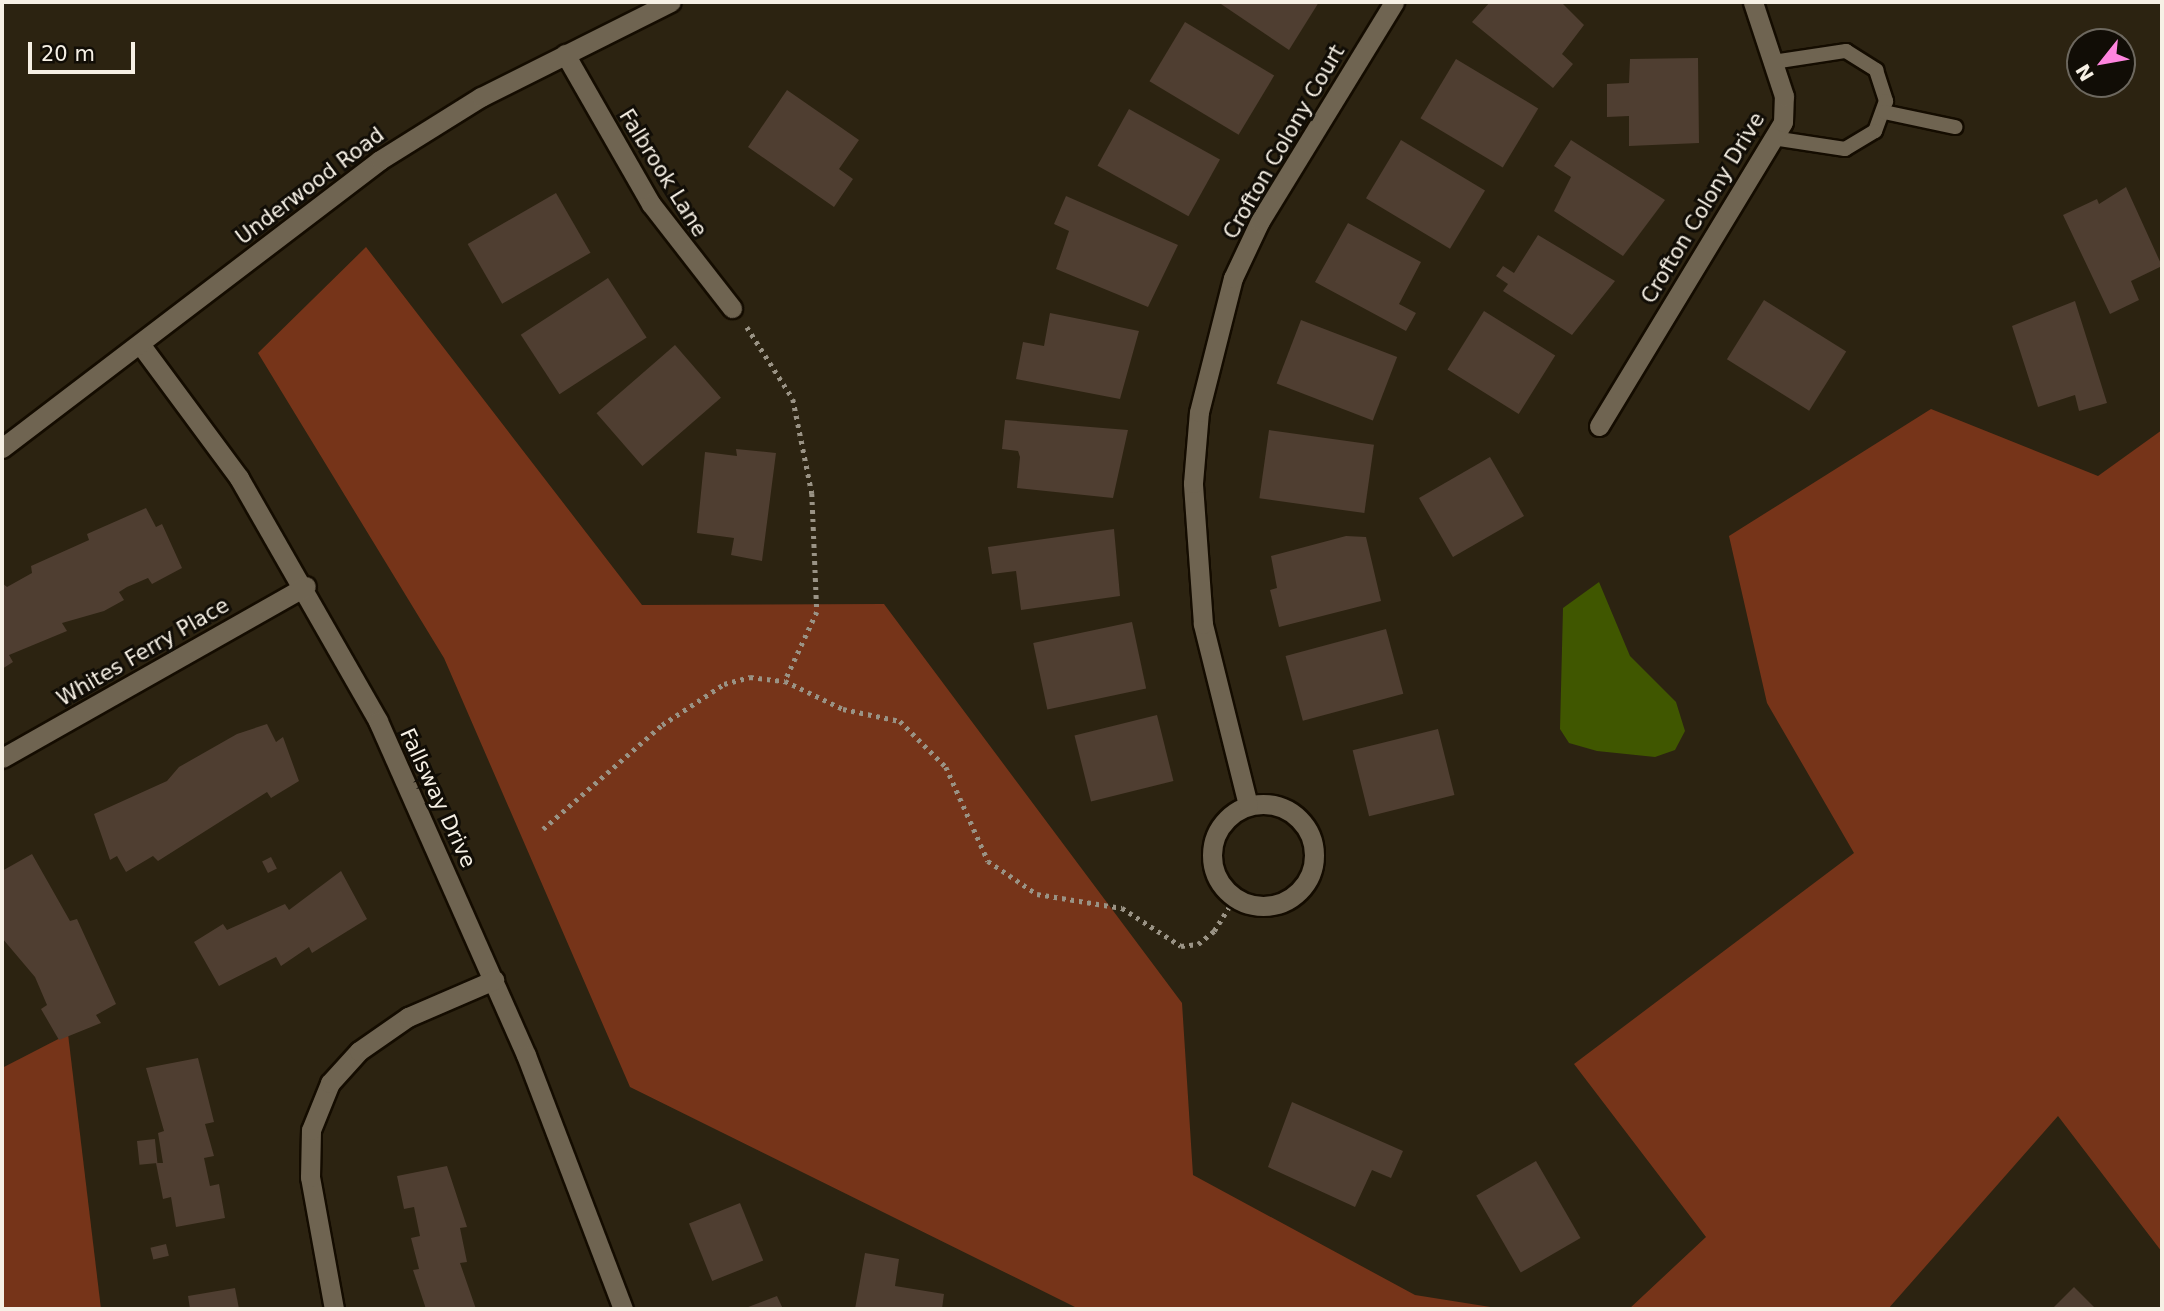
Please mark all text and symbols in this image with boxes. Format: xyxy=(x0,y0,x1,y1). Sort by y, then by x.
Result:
scale bar xyxy=(32,28,138,72)
north arrow xyxy=(2066,28,2136,98)
street label: Crofton Colony Court xyxy=(1218,40,1350,244)
text: 20 m xyxy=(41,42,95,66)
text: N xyxy=(2071,60,2098,85)
street label: Falbrook Lane xyxy=(614,105,712,241)
street label: Crofton Colony Drive xyxy=(1636,108,1770,308)
street label: Underwood Road xyxy=(231,122,389,250)
street label: Whites Ferry Place xyxy=(53,592,233,712)
street label: Fallsway Drive xyxy=(395,724,481,872)

